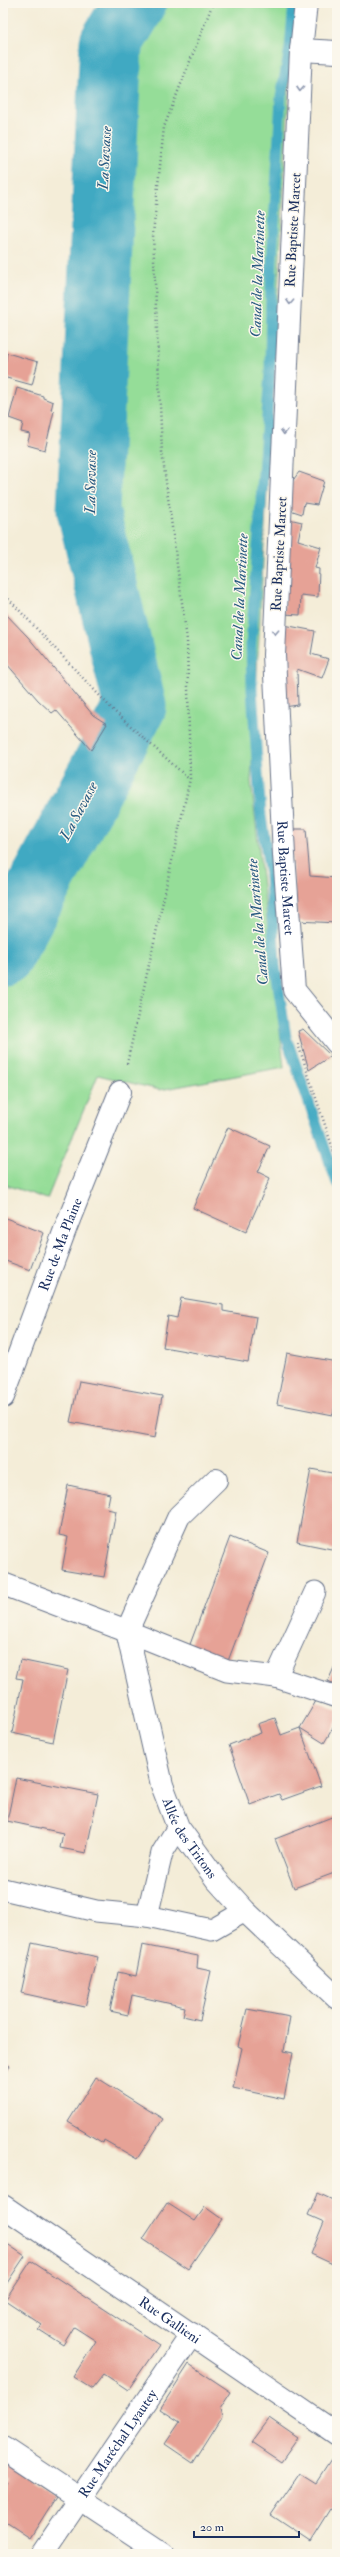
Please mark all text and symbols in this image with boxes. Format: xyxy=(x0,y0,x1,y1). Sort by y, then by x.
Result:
one-way arrow xyxy=(295,86,304,92)
water label: La Savasse xyxy=(94,125,116,191)
street label: Rue Baptiste Marcet xyxy=(282,172,306,288)
water label: Canal de la Martinette xyxy=(246,209,270,338)
one-way arrow xyxy=(286,299,294,305)
one-way arrow xyxy=(280,429,288,435)
water label: La Savasse xyxy=(81,449,101,515)
street label: Rue Baptiste Marcet xyxy=(268,496,292,612)
water label: Canal de la Martinette xyxy=(227,532,253,661)
one-way arrow xyxy=(271,629,279,635)
water label: La Savasse xyxy=(55,778,103,844)
street label: Rue Baptiste Marcet xyxy=(274,820,298,936)
water label: Canal de la Martinette xyxy=(243,857,273,986)
street label: Rue de Ma Plaine xyxy=(35,1195,85,1293)
street label: Allée des Tritons xyxy=(159,1794,221,1882)
street label: Rue Gallieni xyxy=(136,2293,204,2347)
street label: Rue Maréchal Lyautey xyxy=(75,2385,162,2501)
scale bar xyxy=(194,2513,299,2539)
text: 20 m xyxy=(200,2520,225,2535)

